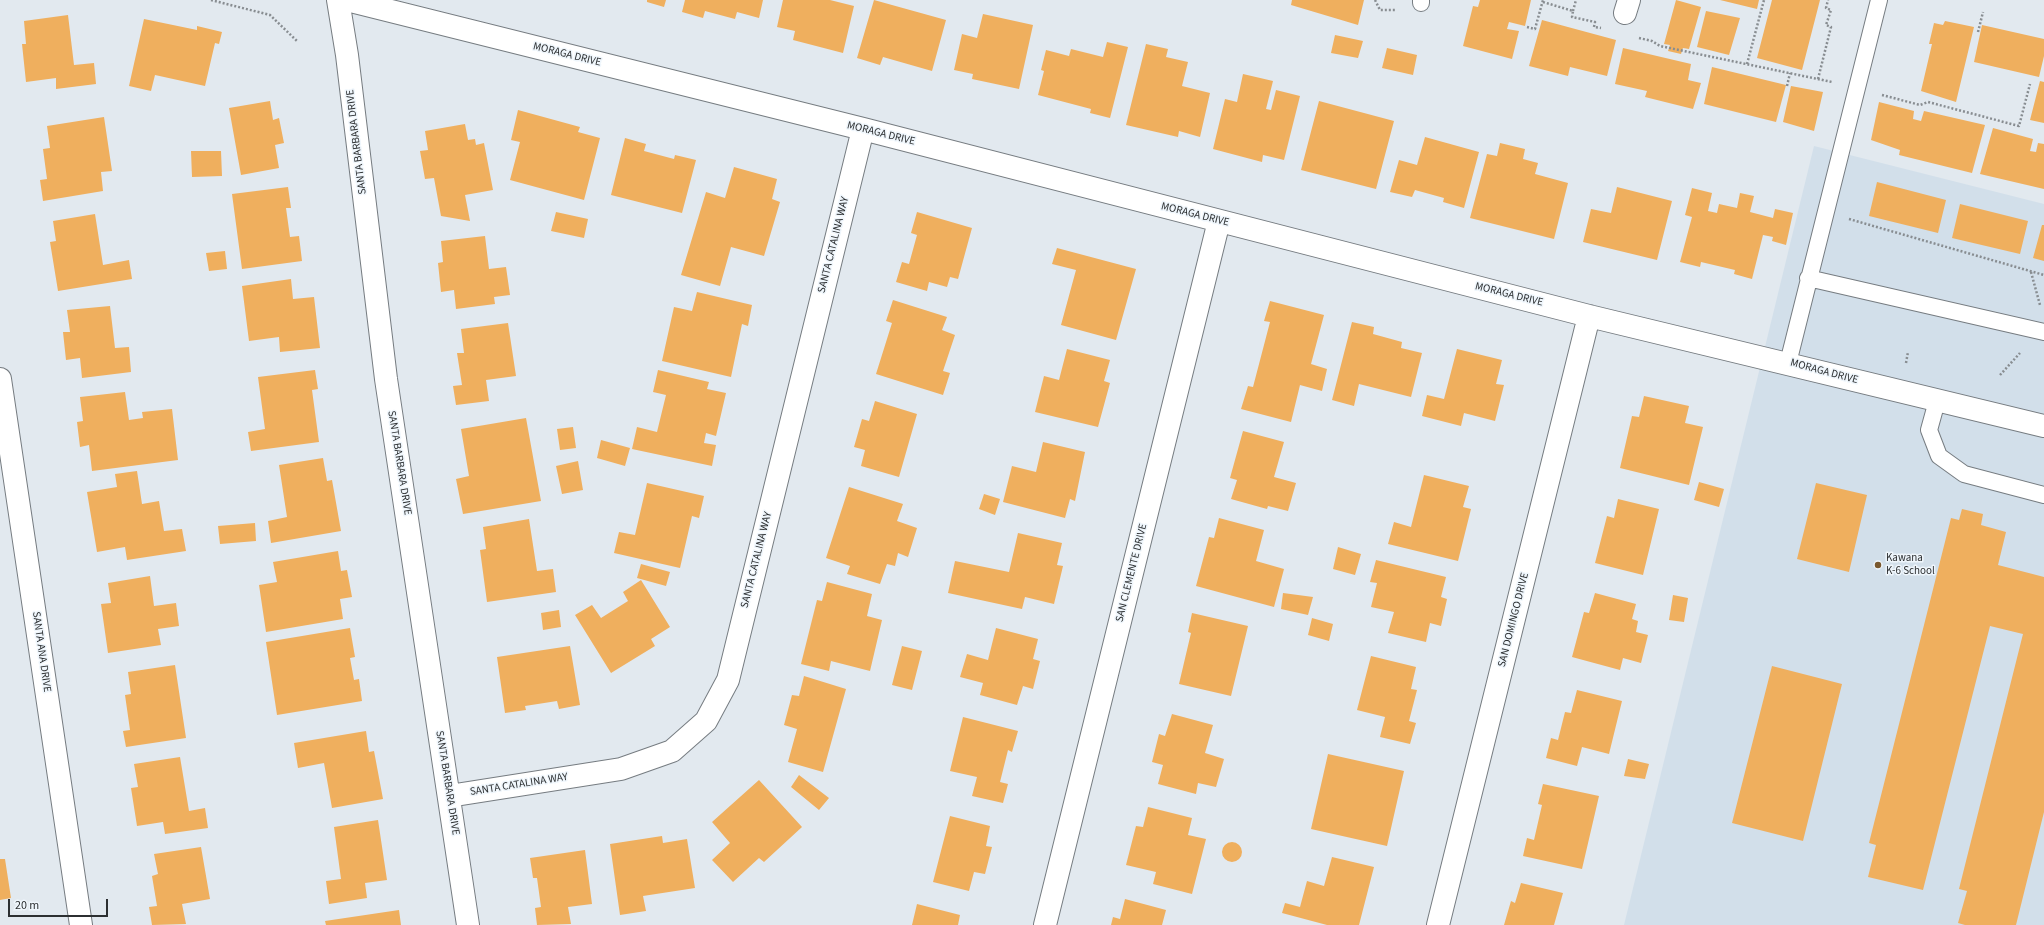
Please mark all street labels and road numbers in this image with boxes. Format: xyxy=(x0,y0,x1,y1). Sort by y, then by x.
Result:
street label: MORAGA DRIVE xyxy=(532,40,602,70)
street label: SANTA BARBARA DRIVE xyxy=(344,89,370,195)
street label: MORAGA DRIVE xyxy=(846,119,916,149)
street label: SANTA CATALINA WAY xyxy=(816,195,852,295)
street label: MORAGA DRIVE xyxy=(1160,200,1230,230)
street label: MORAGA DRIVE xyxy=(1474,280,1544,310)
street label: MORAGA DRIVE xyxy=(1789,357,1859,387)
street label: SANTA BARBARA DRIVE xyxy=(384,410,414,516)
street label: SANTA CATALINA WAY xyxy=(739,510,775,610)
street label: SAN CLEMENTE DRIVE xyxy=(1113,523,1151,623)
street label: SAN DOMINGO DRIVE xyxy=(1496,571,1532,669)
street label: SANTA ANA DRIVE xyxy=(29,611,53,693)
street label: SANTA BARBARA DRIVE xyxy=(432,730,462,836)
street label: SANTA CATALINA WAY xyxy=(469,771,569,799)

